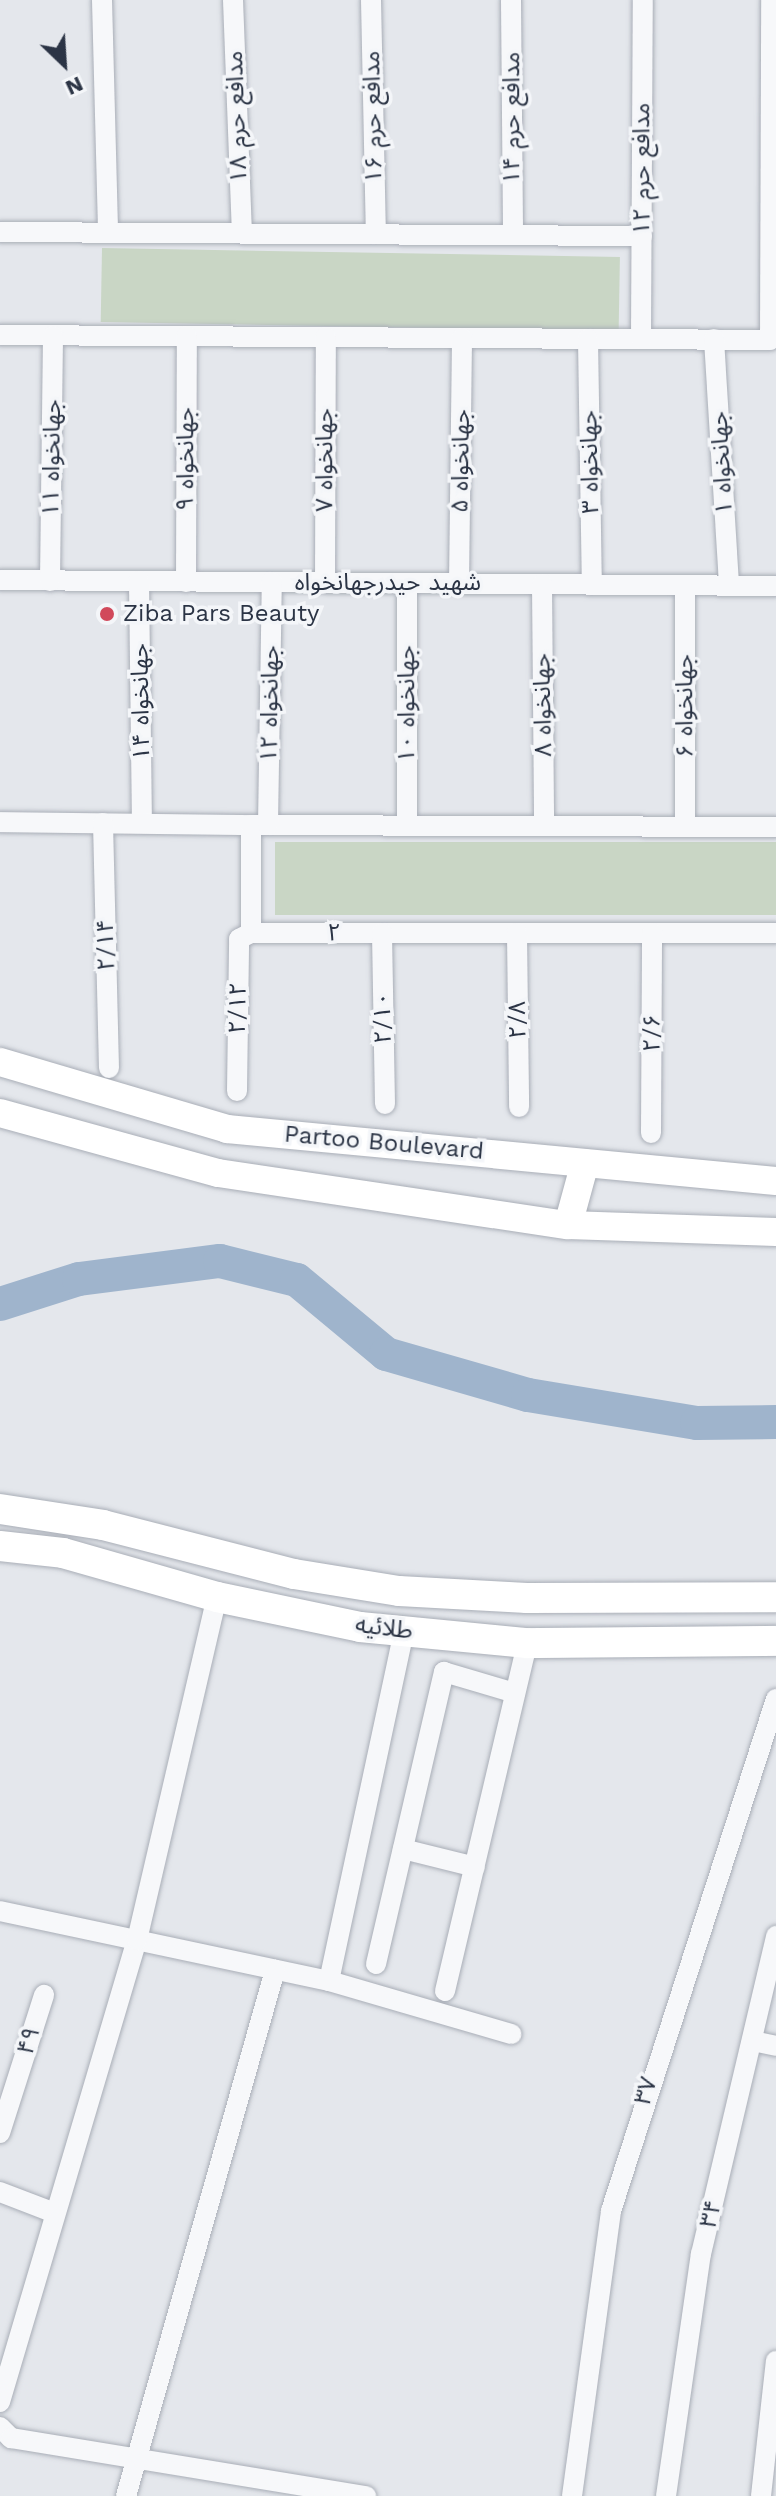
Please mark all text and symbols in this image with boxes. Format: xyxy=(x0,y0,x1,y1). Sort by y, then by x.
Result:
north arrow xyxy=(24,24,104,104)
street label: مدافع حرم ۱۸ xyxy=(220,50,254,184)
street label: مدافع حرم ۱۶ xyxy=(357,50,389,184)
street label: مدافع حرم ۱۴ xyxy=(498,52,526,184)
text: N xyxy=(62,71,87,101)
street label: مدافع حرم ۱۲ xyxy=(628,103,656,235)
street label: جهانخواه ۱۱ xyxy=(37,399,67,517)
street label: جهانخواه ۹ xyxy=(172,407,200,511)
street label: جهانخواه ۷ xyxy=(311,408,339,512)
street label: جهانخواه ۵ xyxy=(446,409,476,513)
street label: جهانخواه ۳ xyxy=(575,410,605,514)
street label: جهانخواه ۱ xyxy=(705,410,739,516)
street label: شهید حیدرجهانخواه xyxy=(295,569,481,597)
place label: Ziba Pars Beauty xyxy=(123,600,320,628)
marker: Ziba Pars Beauty xyxy=(98,605,116,623)
street label: جهانخواه ۱۴ xyxy=(126,643,156,761)
street label: جهانخواه ۱۲ xyxy=(255,645,285,763)
street label: جهانخواه ۱۰ xyxy=(393,645,421,763)
street label: جهانخواه ۸ xyxy=(528,653,558,757)
street label: جهانخواه ۶ xyxy=(671,654,699,758)
street label: ۲/۱۴ xyxy=(91,919,121,971)
street label: ۲ xyxy=(327,919,341,947)
street label: ۲/۱۲ xyxy=(223,982,253,1034)
street label: ۲/۱۰ xyxy=(368,992,398,1044)
street label: ۲/۸ xyxy=(503,1001,533,1039)
street label: ۲/۶ xyxy=(638,1014,666,1052)
street label: Partoo Boulevard xyxy=(283,1120,485,1166)
street label: طلائیه xyxy=(354,1610,414,1646)
street label: ۴۹ xyxy=(11,2023,47,2059)
street label: ۳۷ xyxy=(628,2074,664,2108)
street label: ۳۴ xyxy=(694,2197,728,2231)

